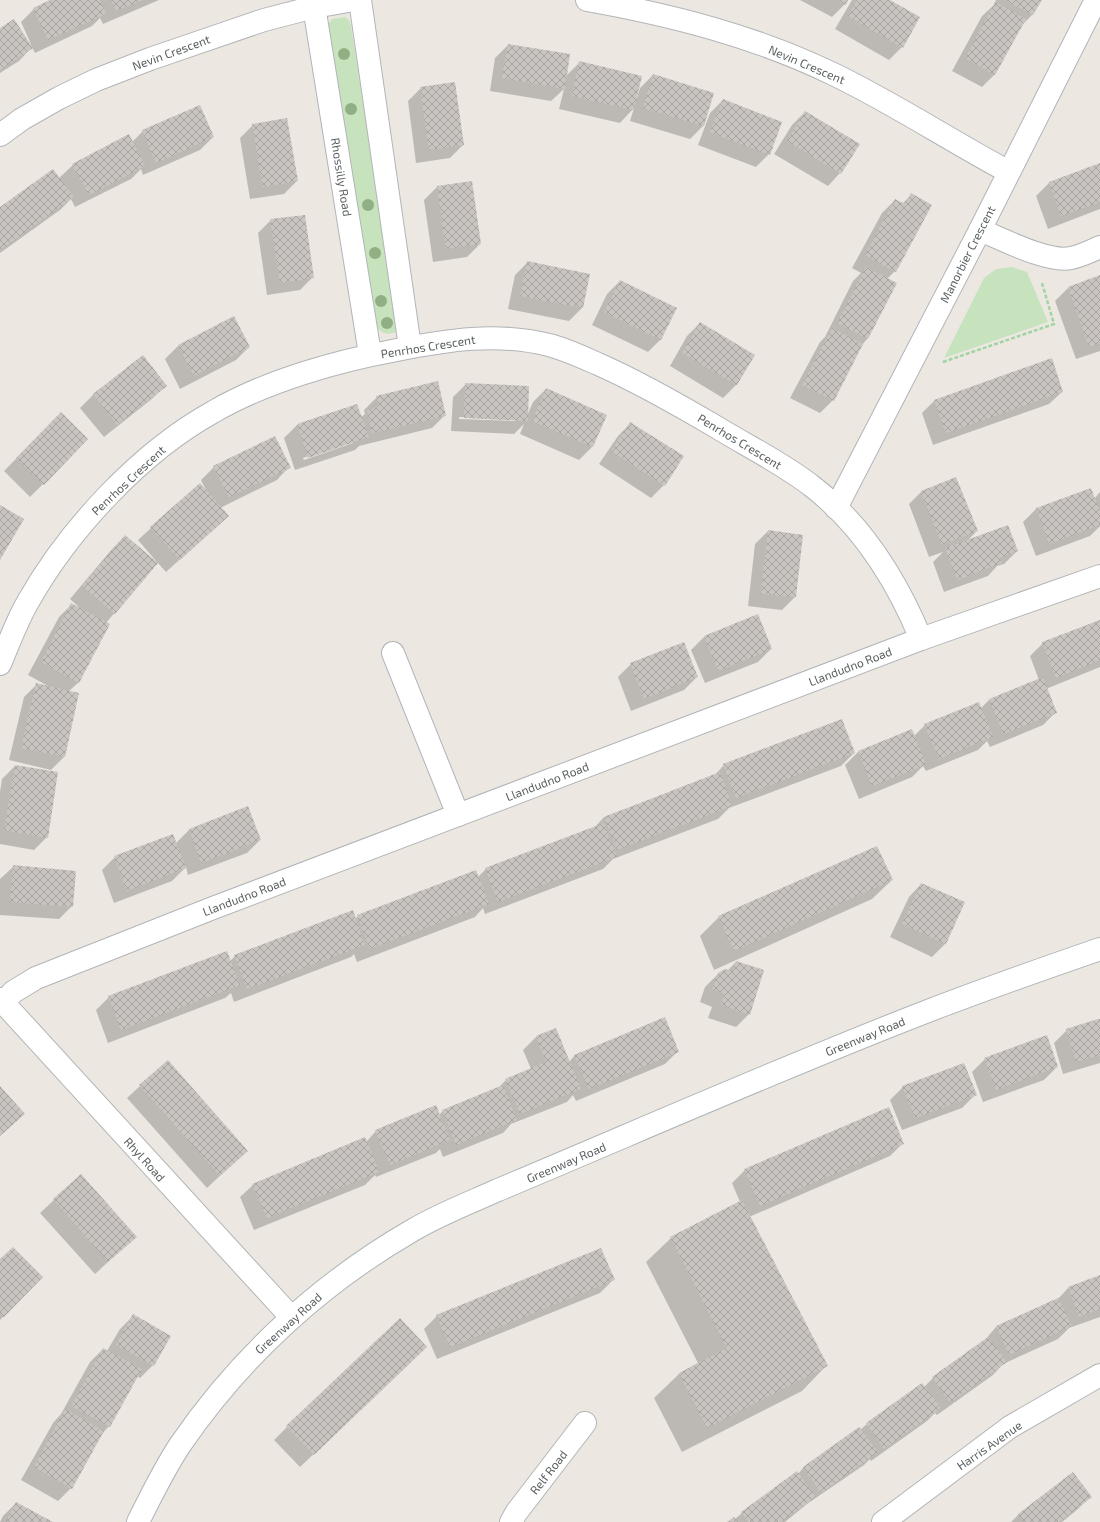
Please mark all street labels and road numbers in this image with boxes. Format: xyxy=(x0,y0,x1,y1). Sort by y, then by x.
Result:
street label: Nevin Crescent xyxy=(130,31,212,73)
street label: Nevin Crescent xyxy=(767,42,848,87)
street label: Rhossilly Road xyxy=(329,137,355,217)
street label: Manorbier Crescent xyxy=(936,203,998,305)
street label: Penrhos Crescent xyxy=(380,332,477,360)
street label: Penrhos Crescent xyxy=(695,410,785,472)
street label: Penrhos Crescent xyxy=(88,442,168,518)
street label: Llandudno Road xyxy=(806,644,894,688)
street label: Llandudno Road xyxy=(503,759,591,803)
street label: Llandudno Road xyxy=(200,874,288,918)
street label: Greenway Road xyxy=(823,1014,907,1058)
street label: Rhyl Road xyxy=(122,1134,168,1184)
street label: Greenway Road xyxy=(524,1139,608,1185)
street label: Greenway Road xyxy=(252,1289,324,1357)
street label: Harris Avenue xyxy=(954,1417,1024,1473)
street label: Relf Road xyxy=(526,1447,570,1497)

